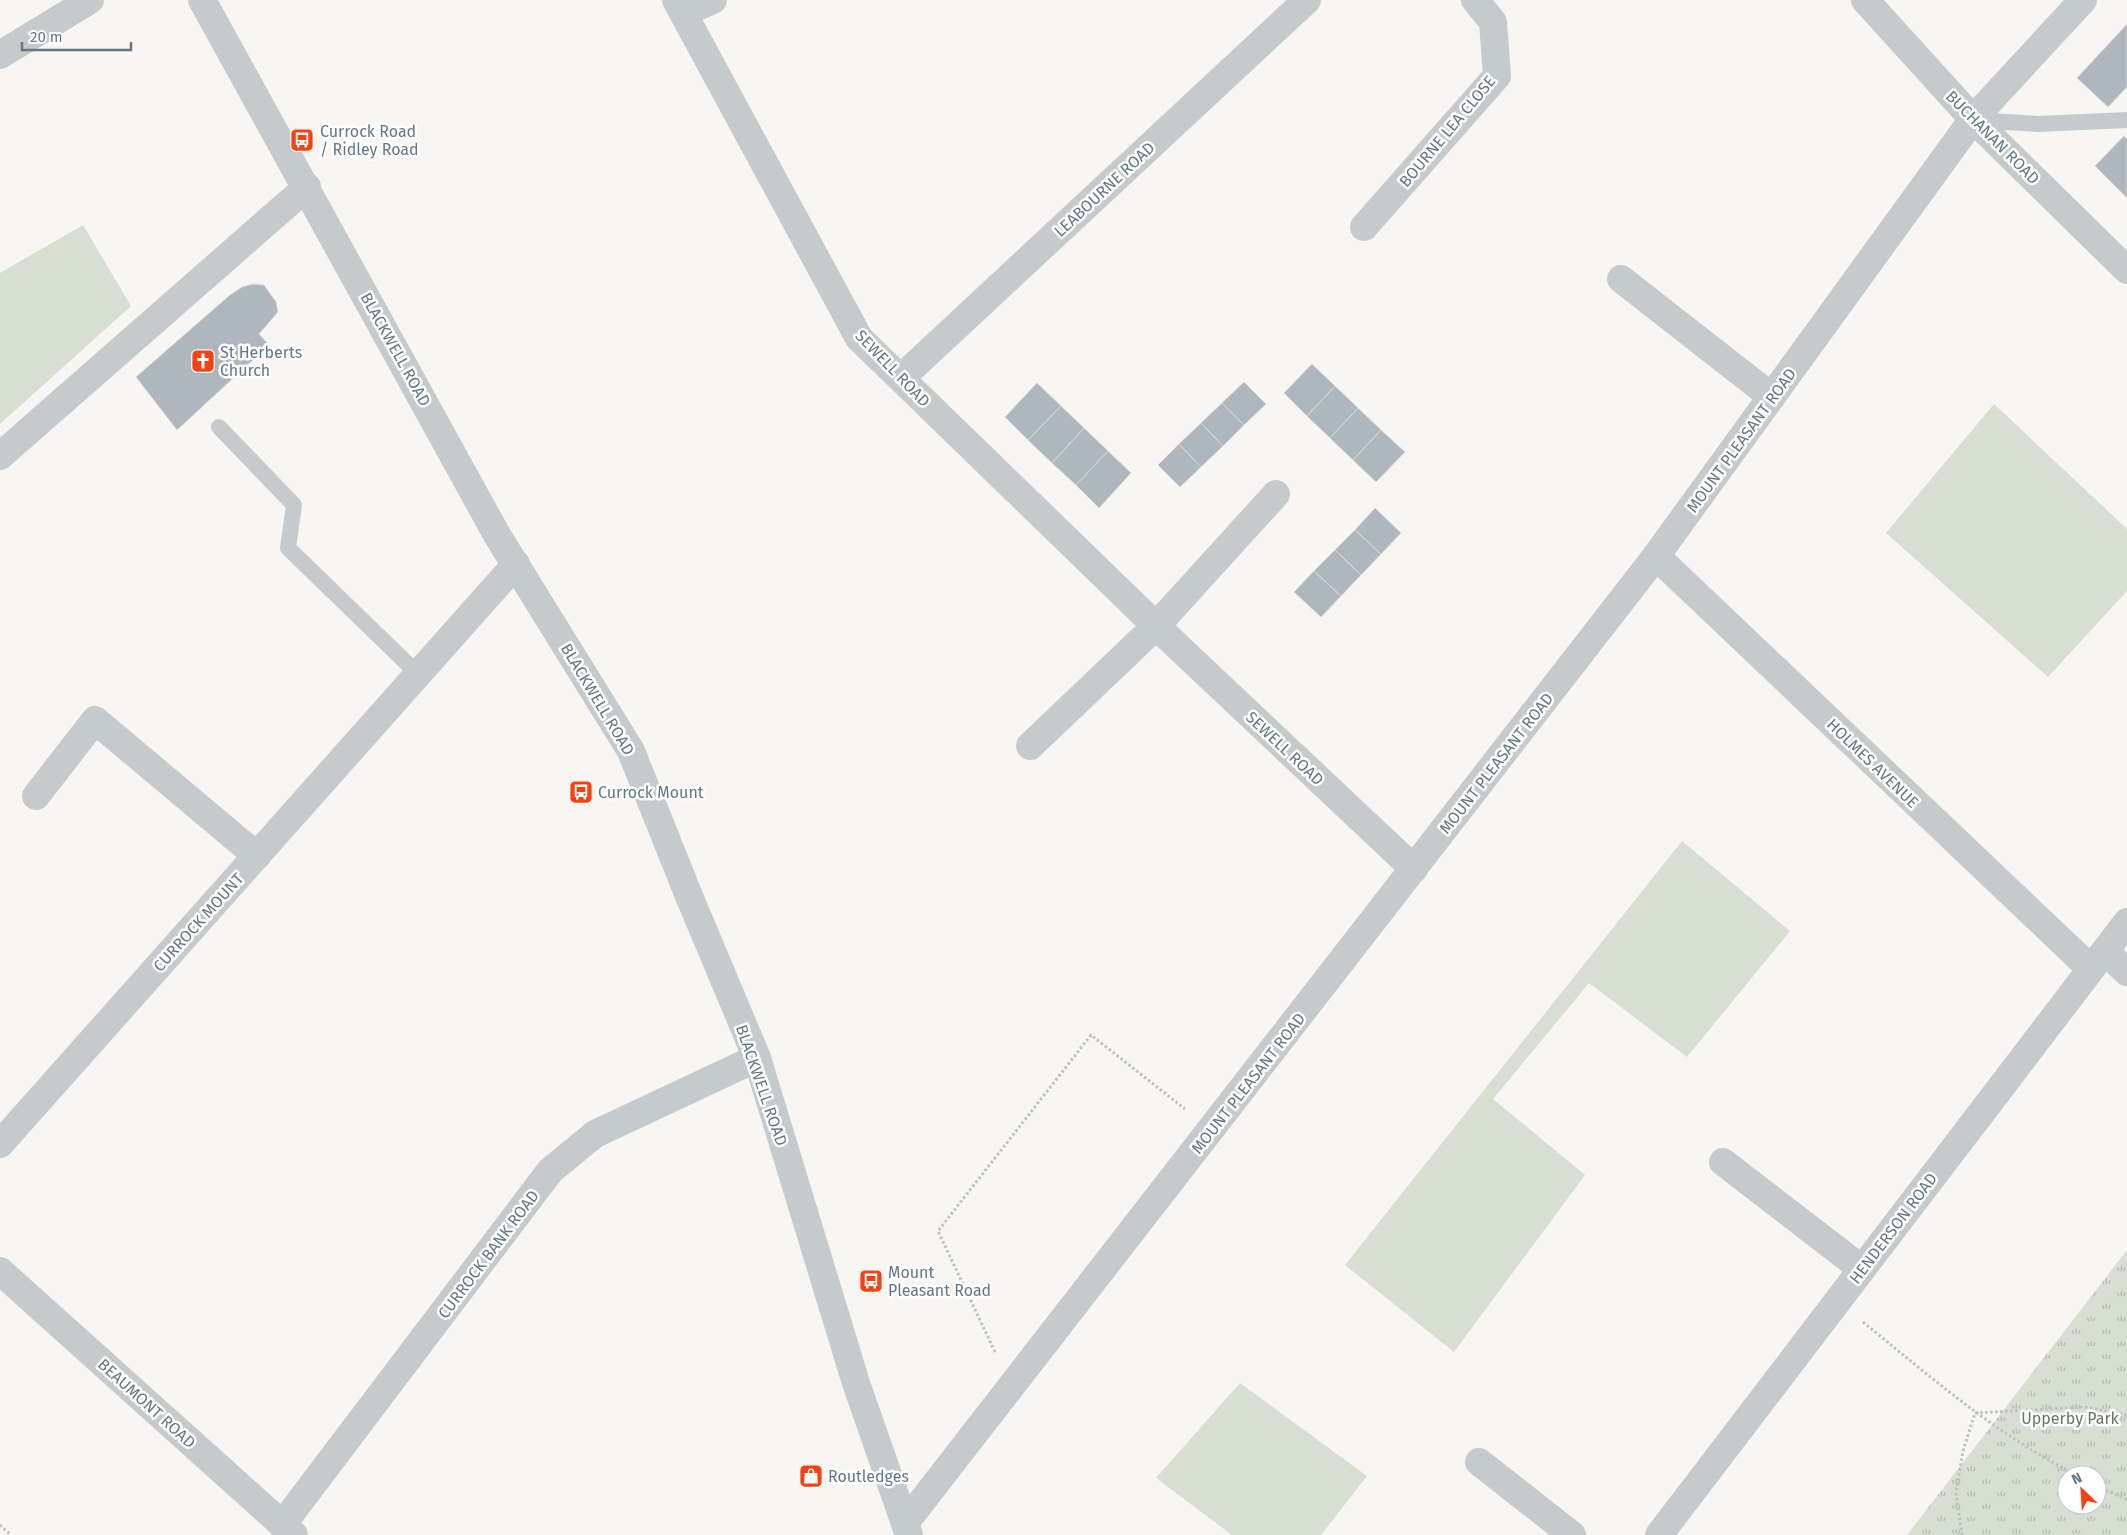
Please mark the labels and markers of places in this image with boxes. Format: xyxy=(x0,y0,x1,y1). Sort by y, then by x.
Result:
place label: Currock Road / Ridley Road xyxy=(320,122,419,159)
bus stop icon: Currock Road / Ridley Road xyxy=(289,127,315,153)
place label: St Herberts Church xyxy=(220,343,302,380)
church icon: St Herberts Church xyxy=(190,348,216,374)
bus stop icon: Currock Mount xyxy=(568,779,594,805)
place label: Currock Mount xyxy=(598,783,704,802)
place label: Mount Pleasant Road xyxy=(888,1263,991,1300)
bus stop icon: Mount Pleasant Road xyxy=(858,1268,884,1294)
shop icon: Routledges xyxy=(798,1463,824,1489)
place label: Routledges xyxy=(828,1467,909,1486)

